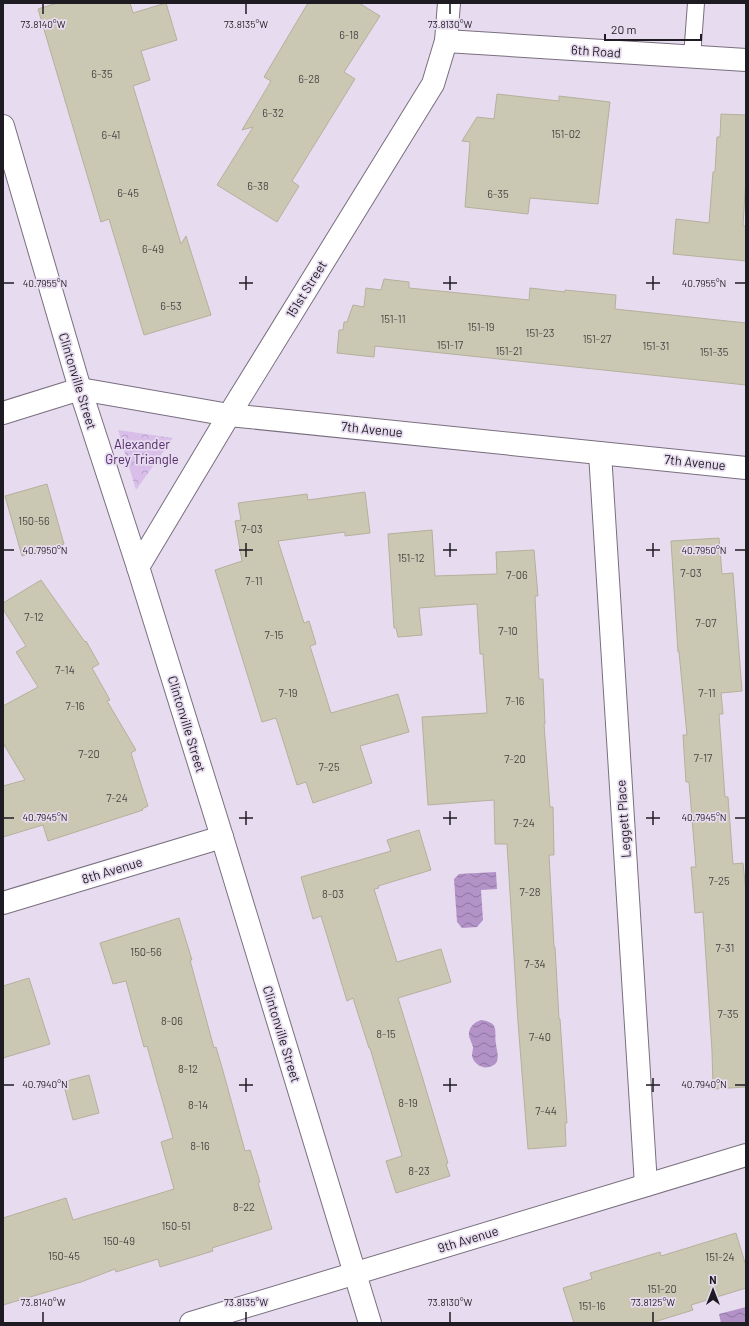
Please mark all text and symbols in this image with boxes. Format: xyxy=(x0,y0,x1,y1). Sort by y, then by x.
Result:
scale bar xyxy=(605,16,701,42)
text: 73.8140°W xyxy=(21,18,66,30)
text: 73.8135°W xyxy=(224,18,268,30)
text: 73.8130°W xyxy=(428,18,472,30)
text: 20 m xyxy=(611,22,637,36)
house number: 6-18 xyxy=(339,28,359,41)
street label: 6th Road xyxy=(571,41,621,61)
house number: 6-35 xyxy=(91,67,113,80)
house number: 6-28 xyxy=(298,72,320,85)
house number: 6-32 xyxy=(262,106,284,119)
house number: 151-02 xyxy=(551,127,581,140)
house number: 6-41 xyxy=(102,128,120,141)
house number: 6-38 xyxy=(247,179,269,192)
house number: 6-45 xyxy=(117,186,139,199)
house number: 6-35 xyxy=(487,187,509,200)
house number: 6-49 xyxy=(142,242,164,255)
street label: 151st Street xyxy=(282,257,330,321)
text: 40.7955°N xyxy=(23,277,67,289)
text: 40.7955°N xyxy=(682,277,726,289)
house number: 6-53 xyxy=(160,299,182,312)
house number: 151-11 xyxy=(380,312,406,325)
house number: 151-19 xyxy=(468,320,495,333)
house number: 151-23 xyxy=(526,326,554,339)
street label: Clintonville Street xyxy=(56,331,100,431)
house number: 151-27 xyxy=(583,332,611,345)
house number: 151-17 xyxy=(437,338,463,351)
house number: 151-31 xyxy=(643,339,669,352)
house number: 151-21 xyxy=(496,344,522,357)
house number: 151-35 xyxy=(700,345,729,358)
street label: 7th Avenue xyxy=(340,418,404,440)
park label: Alexander Grey Triangle xyxy=(105,436,179,467)
street label: 7th Avenue xyxy=(663,451,727,473)
house number: 150-56 xyxy=(18,514,50,527)
house number: 7-03 xyxy=(241,522,263,535)
text: 40.7950°N xyxy=(22,544,68,556)
text: 40.7950°N xyxy=(681,544,727,556)
house number: 151-12 xyxy=(397,551,425,564)
house number: 7-03 xyxy=(680,566,702,579)
house number: 7-06 xyxy=(506,568,528,581)
house number: 7-11 xyxy=(245,574,263,587)
house number: 7-12 xyxy=(24,610,44,623)
house number: 7-07 xyxy=(696,616,716,629)
house number: 7-10 xyxy=(498,624,518,637)
house number: 7-15 xyxy=(264,628,284,641)
house number: 7-14 xyxy=(55,663,75,676)
street label: Clintonville Street xyxy=(165,674,209,774)
house number: 7-19 xyxy=(278,686,298,699)
house number: 7-11 xyxy=(698,686,716,699)
house number: 7-16 xyxy=(505,694,525,707)
house number: 7-16 xyxy=(65,699,85,712)
house number: 7-20 xyxy=(78,747,100,760)
house number: 7-17 xyxy=(694,751,712,764)
house number: 7-20 xyxy=(504,752,526,765)
house number: 7-25 xyxy=(318,760,340,773)
street label: Leggett Place xyxy=(612,779,634,859)
house number: 7-24 xyxy=(106,791,128,804)
text: 40.7945°N xyxy=(22,811,68,823)
text: 40.7945°N xyxy=(681,811,727,823)
house number: 7-24 xyxy=(513,816,535,829)
street label: 8th Avenue xyxy=(80,853,144,887)
house number: 7-25 xyxy=(708,874,730,887)
house number: 7-28 xyxy=(519,885,541,898)
house number: 8-03 xyxy=(322,887,344,900)
house number: 7-31 xyxy=(716,941,734,954)
house number: 150-56 xyxy=(130,945,162,958)
house number: 7-34 xyxy=(524,957,546,970)
street label: Clintonville Street xyxy=(260,984,304,1084)
house number: 7-35 xyxy=(718,1007,739,1020)
house number: 8-06 xyxy=(161,1014,183,1027)
house number: 8-15 xyxy=(376,1027,396,1040)
house number: 7-40 xyxy=(529,1030,551,1043)
house number: 8-12 xyxy=(178,1062,198,1075)
text: 40.7940°N xyxy=(22,1078,68,1090)
text: 40.7940°N xyxy=(681,1078,727,1090)
house number: 8-19 xyxy=(398,1096,418,1109)
house number: 8-14 xyxy=(188,1098,208,1111)
house number: 7-44 xyxy=(535,1104,557,1117)
house number: 8-16 xyxy=(190,1139,210,1152)
house number: 8-23 xyxy=(408,1164,430,1177)
house number: 8-22 xyxy=(233,1200,255,1213)
house number: 150-51 xyxy=(161,1219,191,1232)
street label: 9th Avenue xyxy=(436,1222,500,1256)
house number: 150-49 xyxy=(103,1234,135,1247)
house number: 150-45 xyxy=(48,1249,80,1262)
house number: 151-24 xyxy=(705,1250,735,1263)
north arrow xyxy=(693,1270,733,1310)
text: N xyxy=(709,1273,717,1286)
house number: 151-20 xyxy=(647,1282,677,1295)
text: 73.8140°W xyxy=(21,1296,66,1308)
text: 73.8135°W xyxy=(224,1296,268,1308)
text: 73.8130°W xyxy=(428,1296,472,1308)
text: 73.8125°W xyxy=(631,1296,675,1308)
house number: 151-16 xyxy=(579,1299,606,1312)

